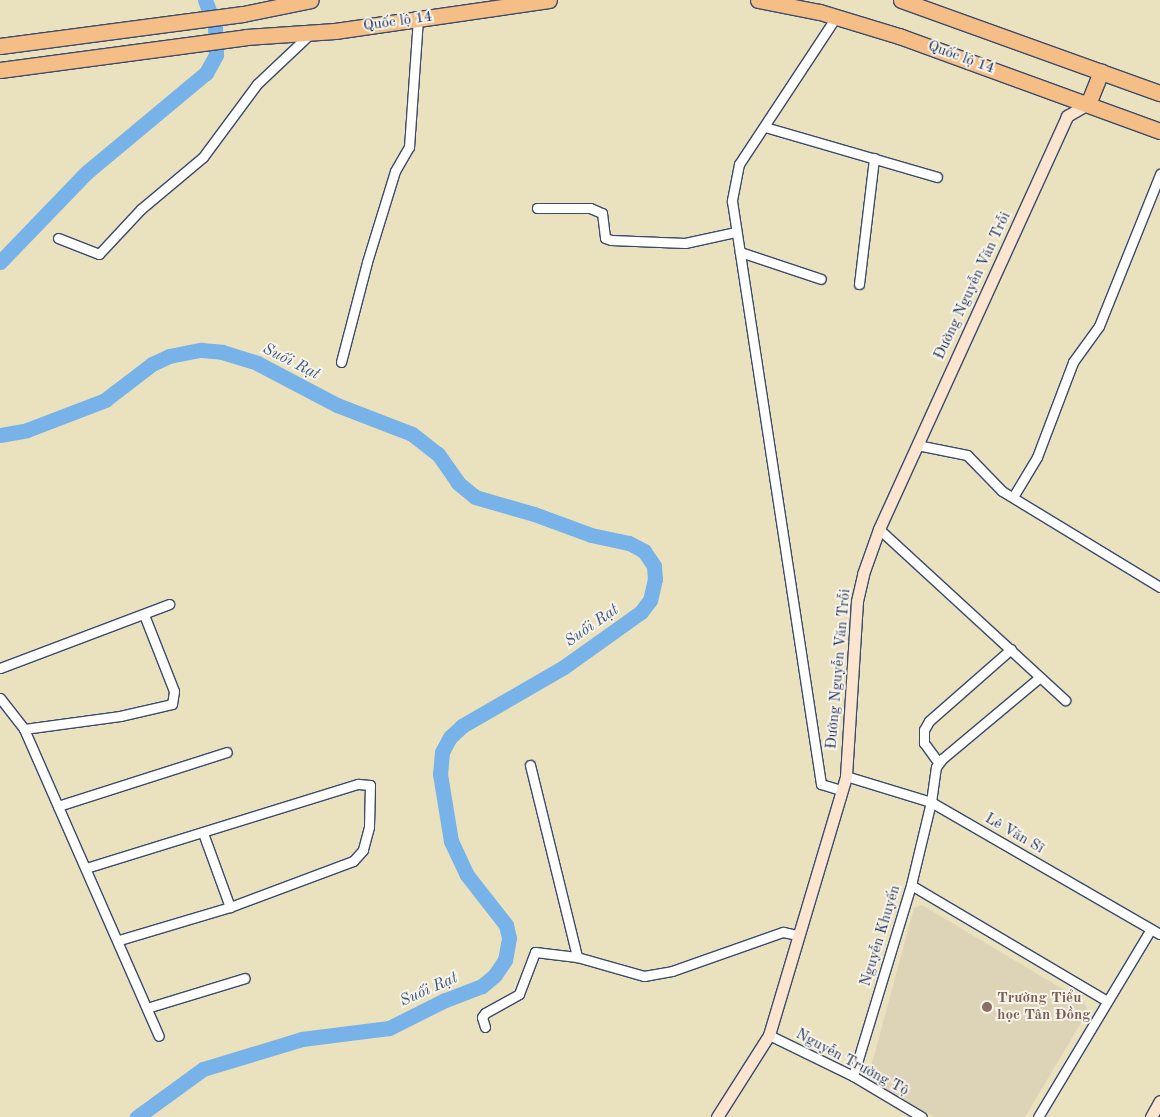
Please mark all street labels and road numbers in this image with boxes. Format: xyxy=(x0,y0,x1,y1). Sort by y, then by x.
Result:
street label: Quốc lộ 14 xyxy=(362,8,434,36)
street label: Quốc lộ 14 xyxy=(925,38,997,78)
street label: Đường Nguyễn Văn Trỗi xyxy=(931,209,1015,363)
street label: Đường Nguyễn Văn Trỗi xyxy=(823,588,855,750)
street label: Lê Văn Sĩ xyxy=(981,810,1047,858)
street label: Nguyễn Khuyến xyxy=(857,883,905,989)
street label: Nguyễn Trường Tộ xyxy=(792,1026,912,1100)

